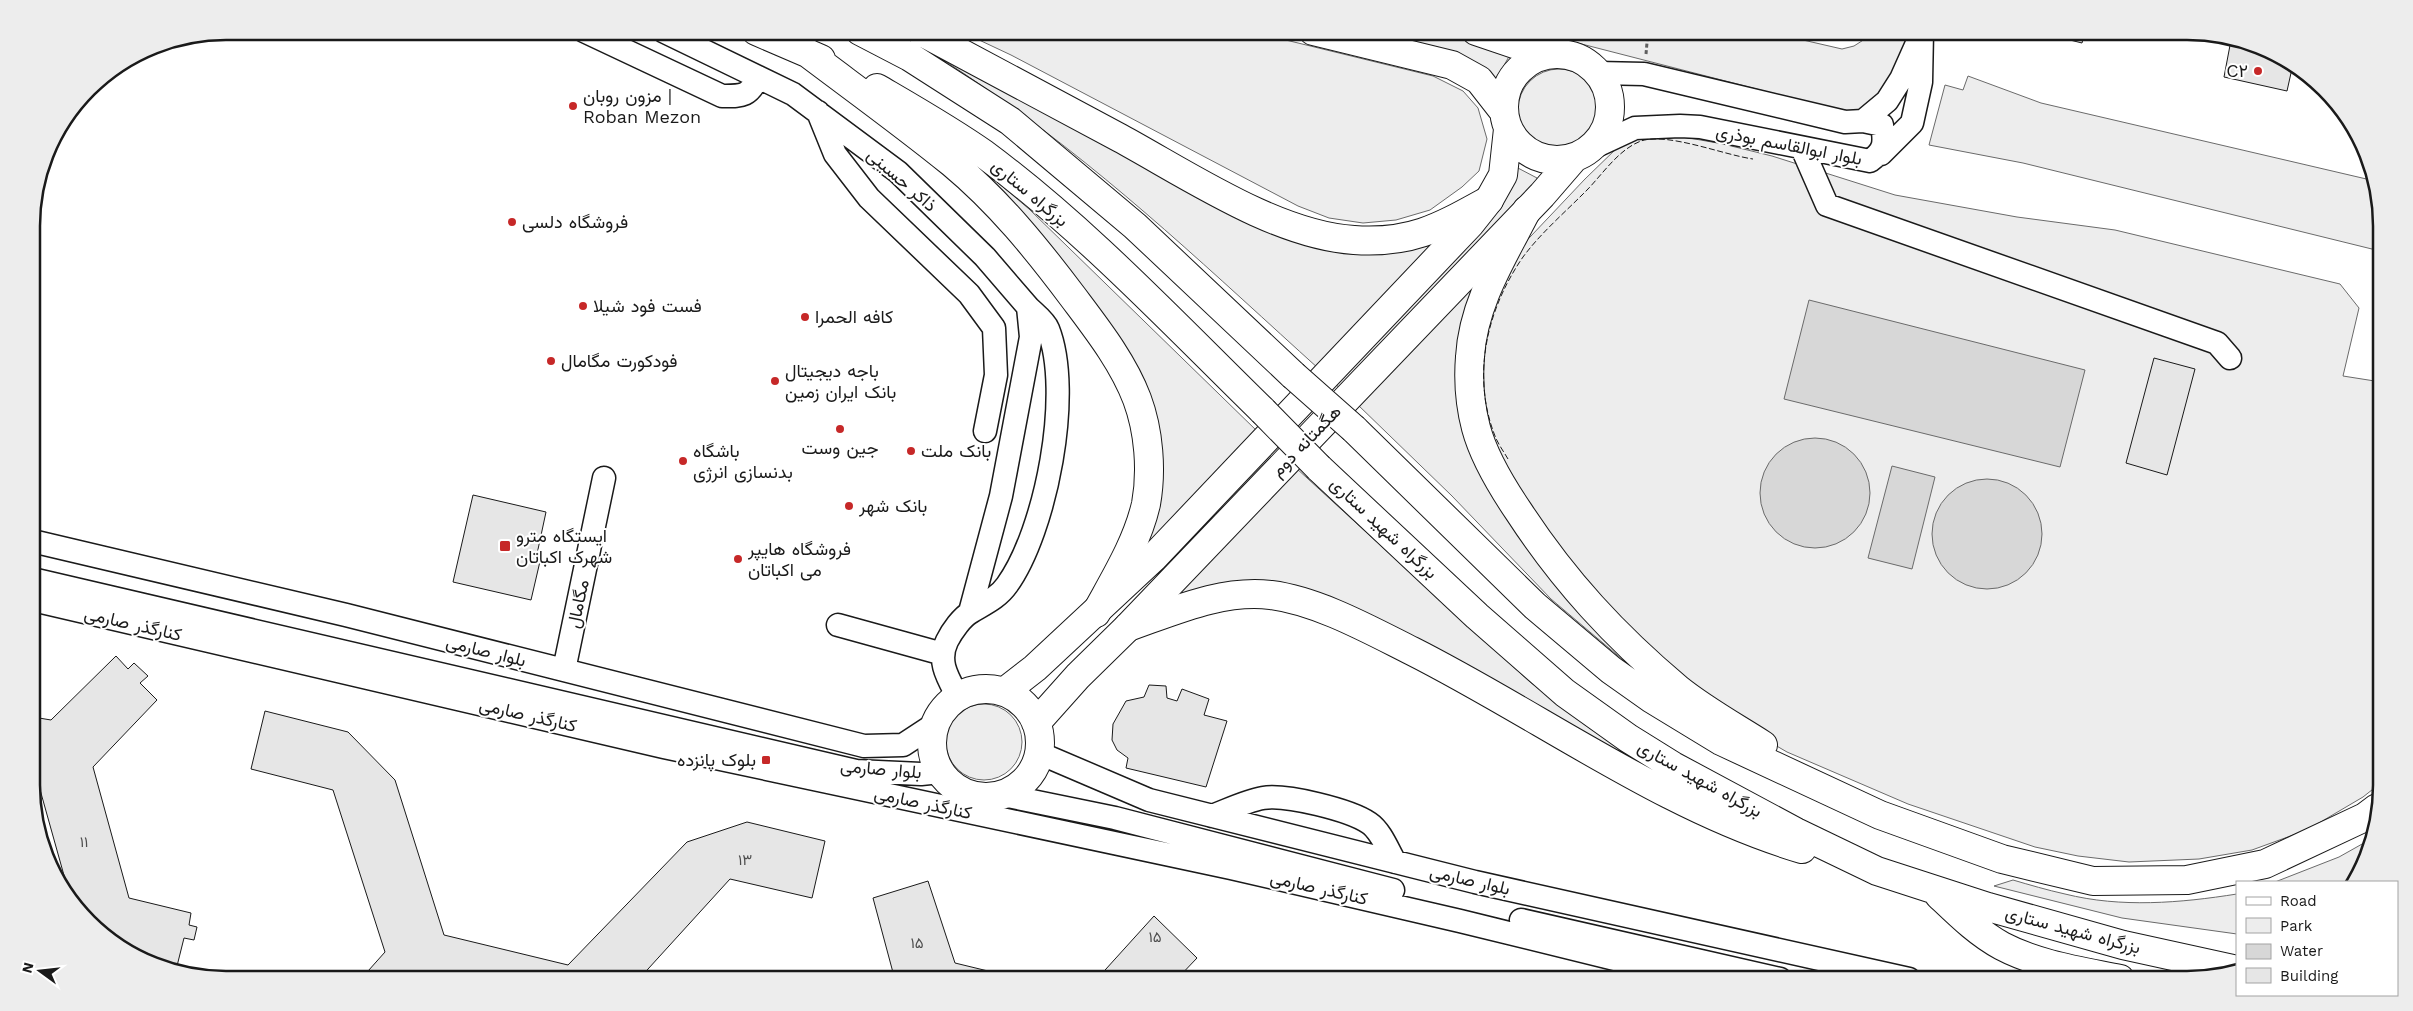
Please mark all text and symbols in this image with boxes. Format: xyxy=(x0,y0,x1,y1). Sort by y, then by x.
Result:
place label: C۲ xyxy=(2226,60,2248,81)
marker: C۲ xyxy=(2252,65,2264,77)
place label: مزون روبان | Roban Mezon xyxy=(583,85,701,127)
marker: مزون روبان | Roban Mezon xyxy=(567,100,579,112)
street label: بلوار ابوالقاسم بوذری xyxy=(1714,120,1864,171)
street label: ذاکر حسینی xyxy=(863,144,941,216)
street label: بزرگراه ستاری xyxy=(987,155,1073,231)
place label: فروشگاه دلسی xyxy=(522,211,628,233)
marker: فروشگاه دلسی xyxy=(506,216,518,228)
place label: فست فود شیلا xyxy=(593,295,702,317)
marker: فست فود شیلا xyxy=(577,300,589,312)
place label: کافه الحمرا xyxy=(815,306,893,328)
marker: کافه الحمرا xyxy=(799,311,811,323)
place label: فودکورت مگامال xyxy=(561,350,678,372)
marker: فودکورت مگامال xyxy=(545,355,557,367)
place label: باجه دیجیتال بانک ایران زمین xyxy=(785,360,896,403)
marker: باجه دیجیتال بانک ایران زمین xyxy=(769,375,781,387)
street label: هگمتانه دوم xyxy=(1266,400,1346,482)
marker: جین وست xyxy=(834,423,846,435)
place label: جین وست xyxy=(801,437,879,459)
place label: باشگاه بدنسازی انرژی xyxy=(693,440,793,483)
place label: بانک ملت xyxy=(921,440,991,461)
marker: بانک ملت xyxy=(905,445,917,457)
marker: باشگاه بدنسازی انرژی xyxy=(677,455,689,467)
street label: بزرگراه شهید ستاری xyxy=(1326,473,1442,583)
place label: بانک شهر xyxy=(858,495,927,517)
marker: بانک شهر xyxy=(843,500,855,512)
place label: ایستگاه مترو شهرک اکباتان xyxy=(516,525,612,568)
place label: فروشگاه هایپر می اکباتان xyxy=(747,538,851,581)
marker: ایستگاه مترو شهرک اکباتان xyxy=(498,539,512,553)
marker: فروشگاه هایپر می اکباتان xyxy=(732,553,744,565)
street label: مگامال xyxy=(562,578,594,630)
street label: کنارگذر صارمی xyxy=(82,602,184,646)
street label: بلوار صارمی xyxy=(444,630,528,672)
street label: کنارگذر صارمی xyxy=(477,693,579,737)
street label: بزرگراه شهید ستاری xyxy=(1634,736,1766,822)
place label: بلوک پانزده xyxy=(677,749,756,772)
marker: بلوک پانزده xyxy=(760,754,772,766)
street label: بلوار صارمی xyxy=(839,754,923,784)
street label: کنارگذر صارمی xyxy=(872,782,974,824)
house number: ۱۱ xyxy=(80,833,88,851)
house number: ۱۳ xyxy=(738,851,752,869)
street label: بلوار صارمی xyxy=(1428,860,1512,900)
street label: کنارگذر صارمی xyxy=(1268,866,1370,910)
legend xyxy=(2236,881,2398,996)
text: Road xyxy=(2280,892,2317,910)
street label: بزرگراه شهید ستاری xyxy=(2003,901,2143,959)
text: Park xyxy=(2280,917,2313,935)
house number: ۱۵ xyxy=(1148,928,1162,946)
house number: ۱۵ xyxy=(910,934,924,952)
text: Water xyxy=(2280,942,2323,960)
north arrow xyxy=(15,946,65,996)
text: N xyxy=(18,961,37,975)
text: Building xyxy=(2280,967,2338,985)

